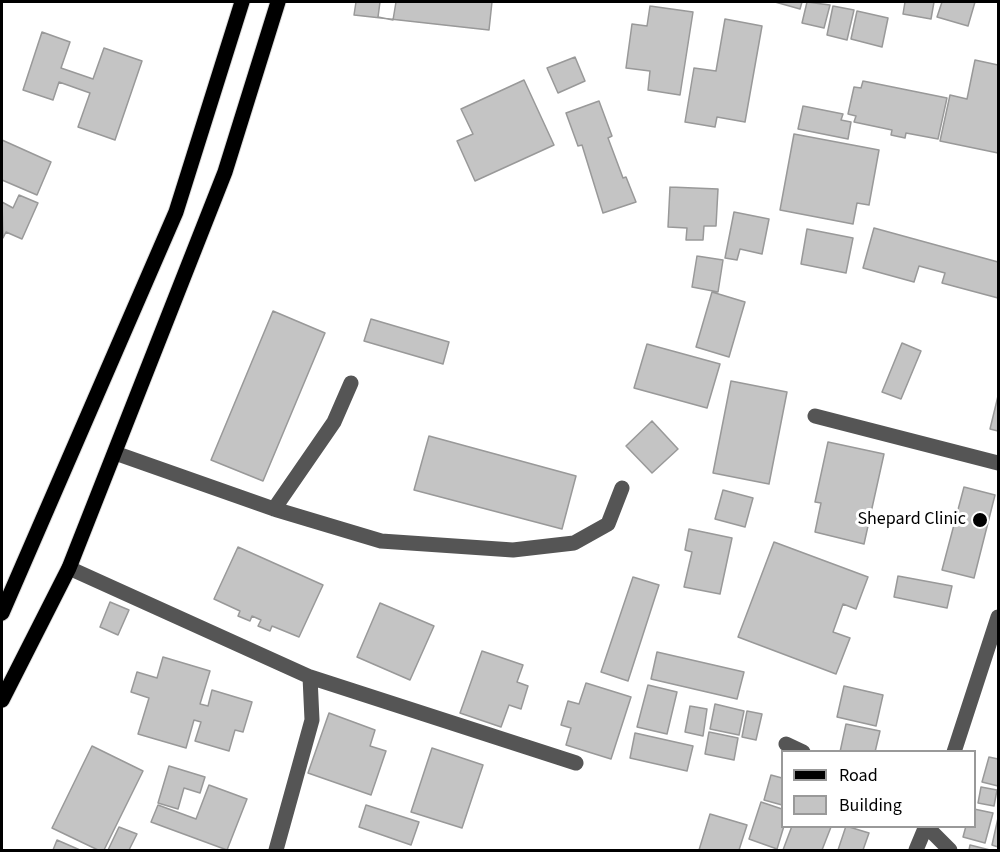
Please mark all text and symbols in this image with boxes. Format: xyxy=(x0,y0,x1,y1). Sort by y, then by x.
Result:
place label: Shepard Clinic xyxy=(857,509,966,531)
marker: Shepard Clinic xyxy=(971,511,989,529)
legend xyxy=(781,750,976,828)
text: Road xyxy=(839,763,878,788)
text: Building xyxy=(839,793,902,818)

